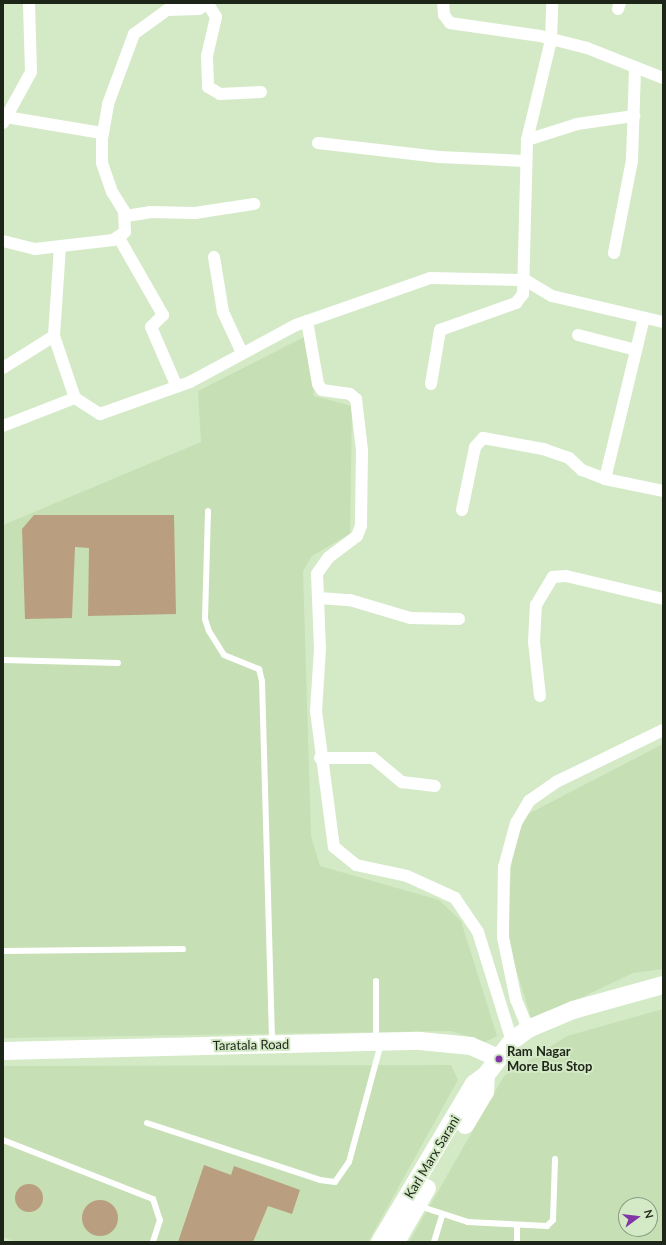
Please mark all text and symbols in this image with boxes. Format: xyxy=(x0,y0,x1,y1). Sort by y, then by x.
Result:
street label: Taratala Road xyxy=(213,1037,289,1053)
place label: Ram Nagar More Bus Stop xyxy=(507,1044,592,1075)
marker: Ram Nagar More Bus Stop xyxy=(494,1054,504,1064)
street label: Karl Marx Sarani xyxy=(401,1113,463,1201)
north arrow xyxy=(618,1197,658,1237)
text: N xyxy=(642,1208,656,1220)

